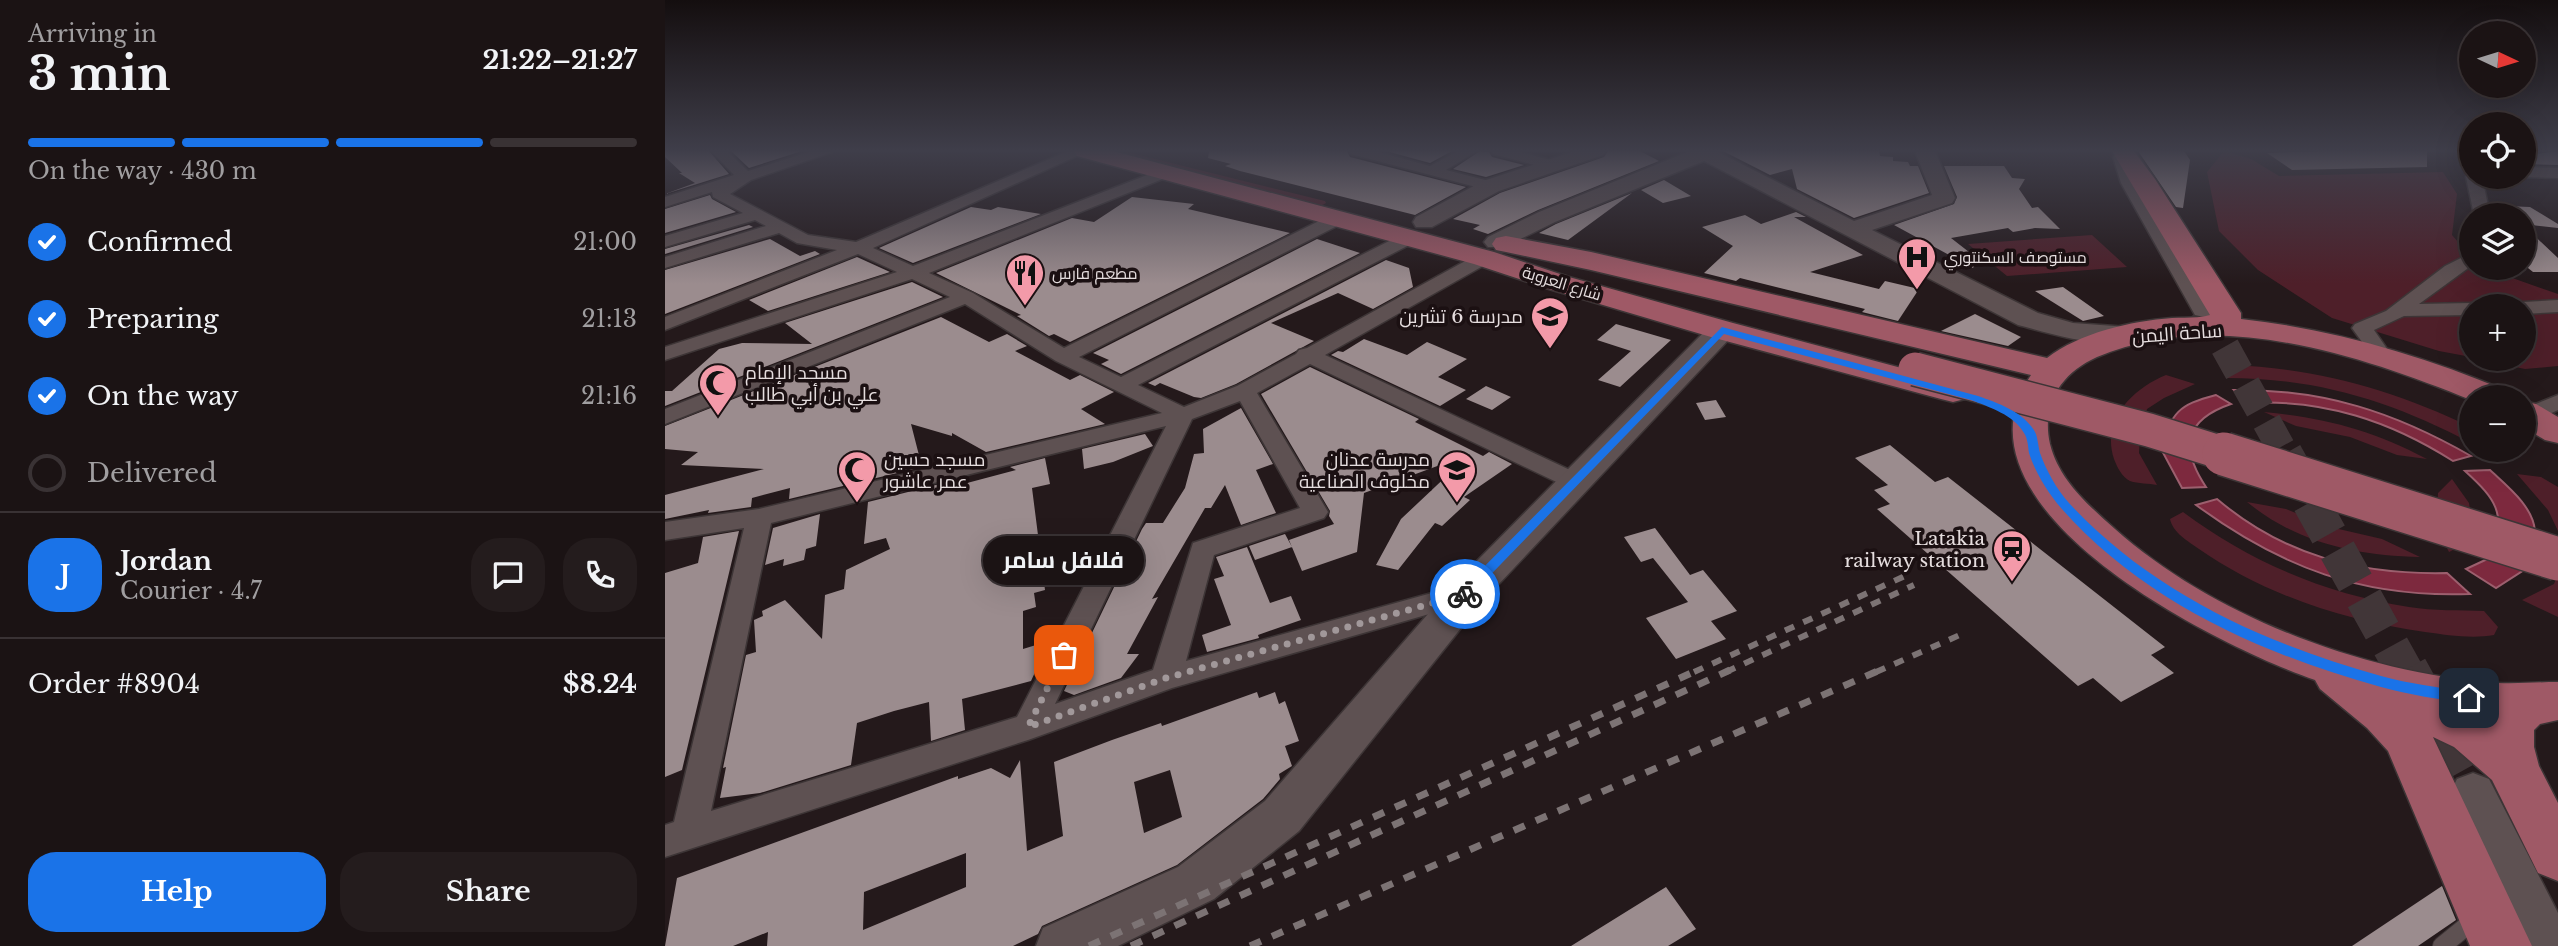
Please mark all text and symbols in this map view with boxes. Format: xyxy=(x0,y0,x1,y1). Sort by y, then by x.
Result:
text: Arriving in xyxy=(28,20,157,48)
north arrow xyxy=(2459,21,2536,98)
map controls xyxy=(2459,21,2536,462)
text: 21:22–21:27 xyxy=(483,44,637,76)
text: 3 min xyxy=(28,45,170,102)
button: locate xyxy=(2459,112,2536,189)
text: On the way · 430 m xyxy=(28,157,257,185)
button: layers xyxy=(2459,203,2536,280)
icon: check xyxy=(28,223,66,261)
text: Confirmed xyxy=(87,226,232,258)
text: 21:00 xyxy=(573,228,637,256)
hospital icon: مستوصف السكنتوري xyxy=(1896,236,1938,291)
place label: مستوصف السكنتوري xyxy=(1944,247,2087,271)
restaurant icon: مطعم فارس xyxy=(1004,252,1046,307)
street label: شارع العروبة xyxy=(1520,262,1604,306)
place label: مطعم فارس xyxy=(1052,263,1138,285)
button: + xyxy=(2459,294,2536,371)
school or university icon: مدرسة 6 تشرين xyxy=(1529,295,1571,350)
icon: check xyxy=(28,300,66,338)
text: Preparing xyxy=(87,303,219,335)
text: 21:13 xyxy=(582,305,637,333)
place label: مدرسة 6 تشرين xyxy=(1399,305,1523,328)
street label: ساحة اليمن xyxy=(2131,319,2223,348)
place label: مسجد الإمام علي بن أبي طالب xyxy=(745,361,878,409)
mosque icon: مسجد الإمام علي بن أبي طالب xyxy=(697,362,739,417)
icon: check xyxy=(28,377,66,415)
text: On the way xyxy=(87,380,239,412)
text: 21:16 xyxy=(581,382,637,410)
button: − xyxy=(2459,385,2536,462)
place label: مسجد حسين عمر عاشور xyxy=(883,448,985,493)
place label: مدرسة عدنان مخلوف الصناعية xyxy=(1299,448,1430,493)
mosque icon: مسجد حسين عمر عاشور xyxy=(836,449,878,504)
school or university icon: مدرسة عدنان مخلوف الصناعية xyxy=(1436,449,1478,504)
text: Delivered xyxy=(87,457,217,489)
place label: Latakia railway station xyxy=(1844,527,1985,572)
station icon: Latakia railway station xyxy=(1991,528,2033,583)
callout: فلافل سامر xyxy=(983,536,1145,585)
button: chat xyxy=(471,538,545,612)
button: phone xyxy=(563,538,637,612)
text: Jordan xyxy=(120,545,212,577)
text: فلافل سامر xyxy=(1003,546,1124,574)
text: J xyxy=(60,559,70,591)
courier xyxy=(1430,559,1500,629)
icon: bike xyxy=(1446,575,1484,613)
text: Courier · 4.7 xyxy=(120,577,262,605)
pin xyxy=(1034,625,1094,685)
icon: bag xyxy=(1045,636,1083,674)
text: Order #8904 xyxy=(28,668,200,700)
text: $8.24 xyxy=(563,668,637,700)
pin xyxy=(2439,668,2499,728)
icon: home xyxy=(2450,679,2488,717)
button: Help xyxy=(28,852,326,932)
button: Share xyxy=(340,852,637,932)

